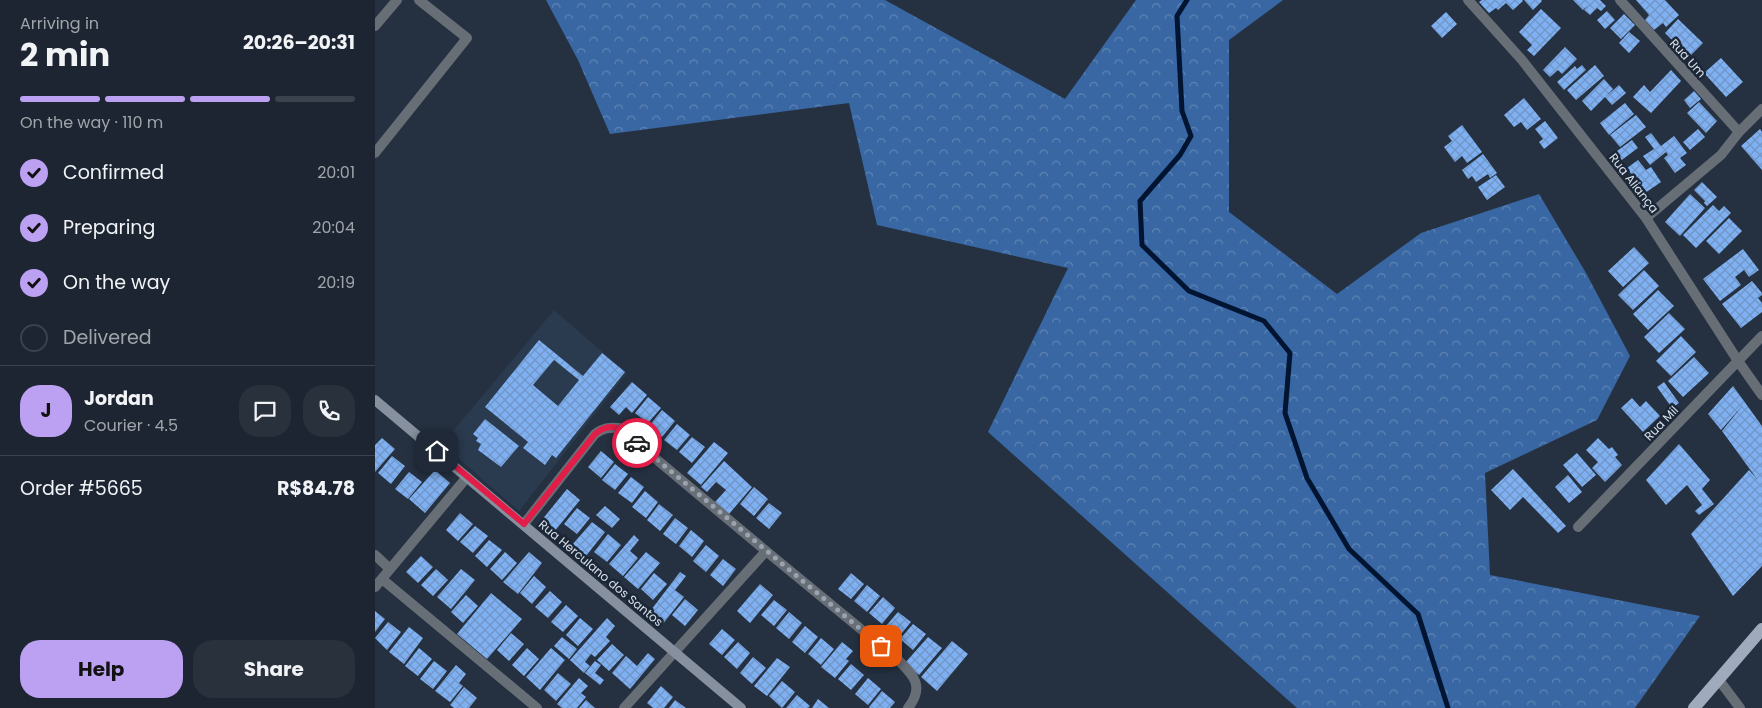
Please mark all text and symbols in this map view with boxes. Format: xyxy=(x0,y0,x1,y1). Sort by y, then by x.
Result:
text: Arriving in xyxy=(20,12,99,35)
text: 20:26–20:31 xyxy=(243,29,355,56)
text: 2 min xyxy=(20,32,110,77)
street label: Rua Um xyxy=(1666,35,1710,81)
text: On the way · 110 m xyxy=(20,111,163,134)
street label: Rua Aliança xyxy=(1605,150,1663,216)
icon: check xyxy=(20,159,48,187)
text: Confirmed xyxy=(63,159,164,186)
text: 20:01 xyxy=(317,161,355,184)
icon: check xyxy=(20,214,48,242)
text: Preparing xyxy=(63,214,155,241)
text: 20:04 xyxy=(312,216,355,239)
icon: check xyxy=(20,269,48,297)
text: On the way xyxy=(63,269,170,296)
text: 20:19 xyxy=(317,271,355,294)
text: Delivered xyxy=(63,324,152,351)
text: Jordan xyxy=(84,385,154,412)
button: chat xyxy=(239,385,291,437)
button: phone xyxy=(303,385,355,437)
text: J xyxy=(41,397,51,424)
street label: Rua Mil xyxy=(1640,402,1682,444)
text: Courier · 4.5 xyxy=(84,414,178,437)
courier xyxy=(612,418,662,468)
icon: car xyxy=(623,429,651,457)
pin xyxy=(416,430,458,472)
icon: home xyxy=(423,437,451,465)
text: Order #5665 xyxy=(20,475,143,502)
text: R$84.78 xyxy=(277,475,355,502)
street label: Rua Herculano dos Santos xyxy=(535,516,667,630)
pin xyxy=(860,625,902,667)
icon: bag xyxy=(867,632,895,660)
button: Help xyxy=(20,640,183,698)
button: Share xyxy=(193,640,355,698)

